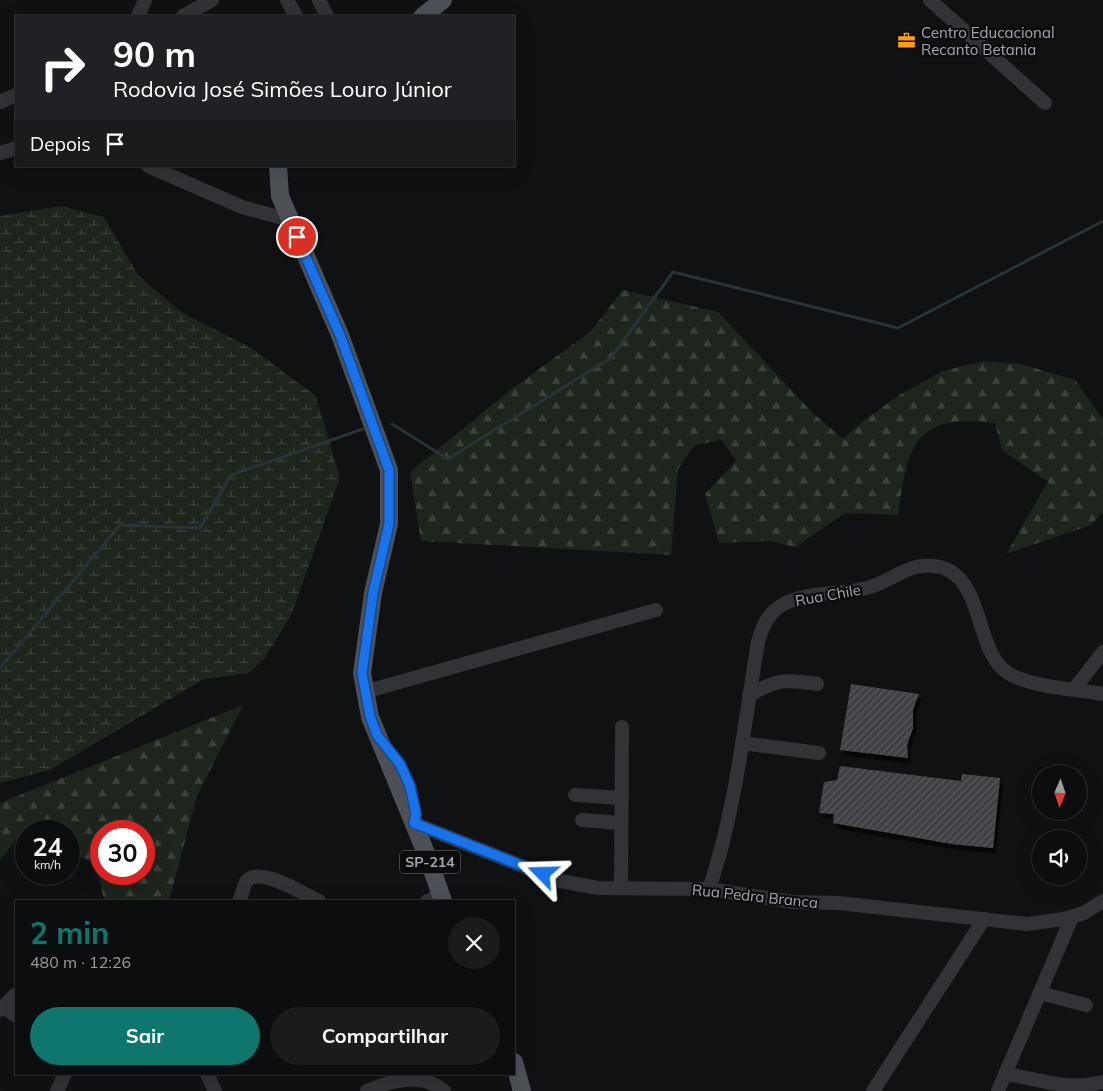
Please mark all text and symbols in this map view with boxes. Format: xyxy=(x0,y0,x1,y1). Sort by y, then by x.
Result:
place label: Centro Educacional Recanto Betania xyxy=(921,23,1054,59)
office icon: Centro Educacional Recanto Betania xyxy=(897,31,917,51)
text: 90 m xyxy=(113,32,196,76)
icon: right xyxy=(30,35,95,100)
text: Rodovia José Simões Louro Júnior xyxy=(113,75,452,103)
icon: arrive xyxy=(101,130,129,158)
text: Depois xyxy=(30,132,91,156)
pin xyxy=(276,216,318,258)
icon: arrive xyxy=(283,223,311,251)
street label: Rua Chile xyxy=(794,580,862,610)
north arrow xyxy=(1032,765,1088,820)
map controls xyxy=(1032,765,1087,885)
speed limit sign: 30 xyxy=(90,820,155,885)
button: sound xyxy=(1032,830,1087,885)
text: 24 xyxy=(32,831,63,862)
position arrow xyxy=(516,847,568,899)
road number: SP-214 xyxy=(400,850,460,874)
text: km/h xyxy=(34,857,61,872)
street label: Rua Pedra Branca xyxy=(691,880,819,912)
text: 2 min xyxy=(30,914,109,952)
button: close xyxy=(448,917,500,969)
text: 480 m · 12:26 xyxy=(30,952,131,972)
button: Sair xyxy=(30,1007,260,1065)
button: Compartilhar xyxy=(270,1007,500,1065)

